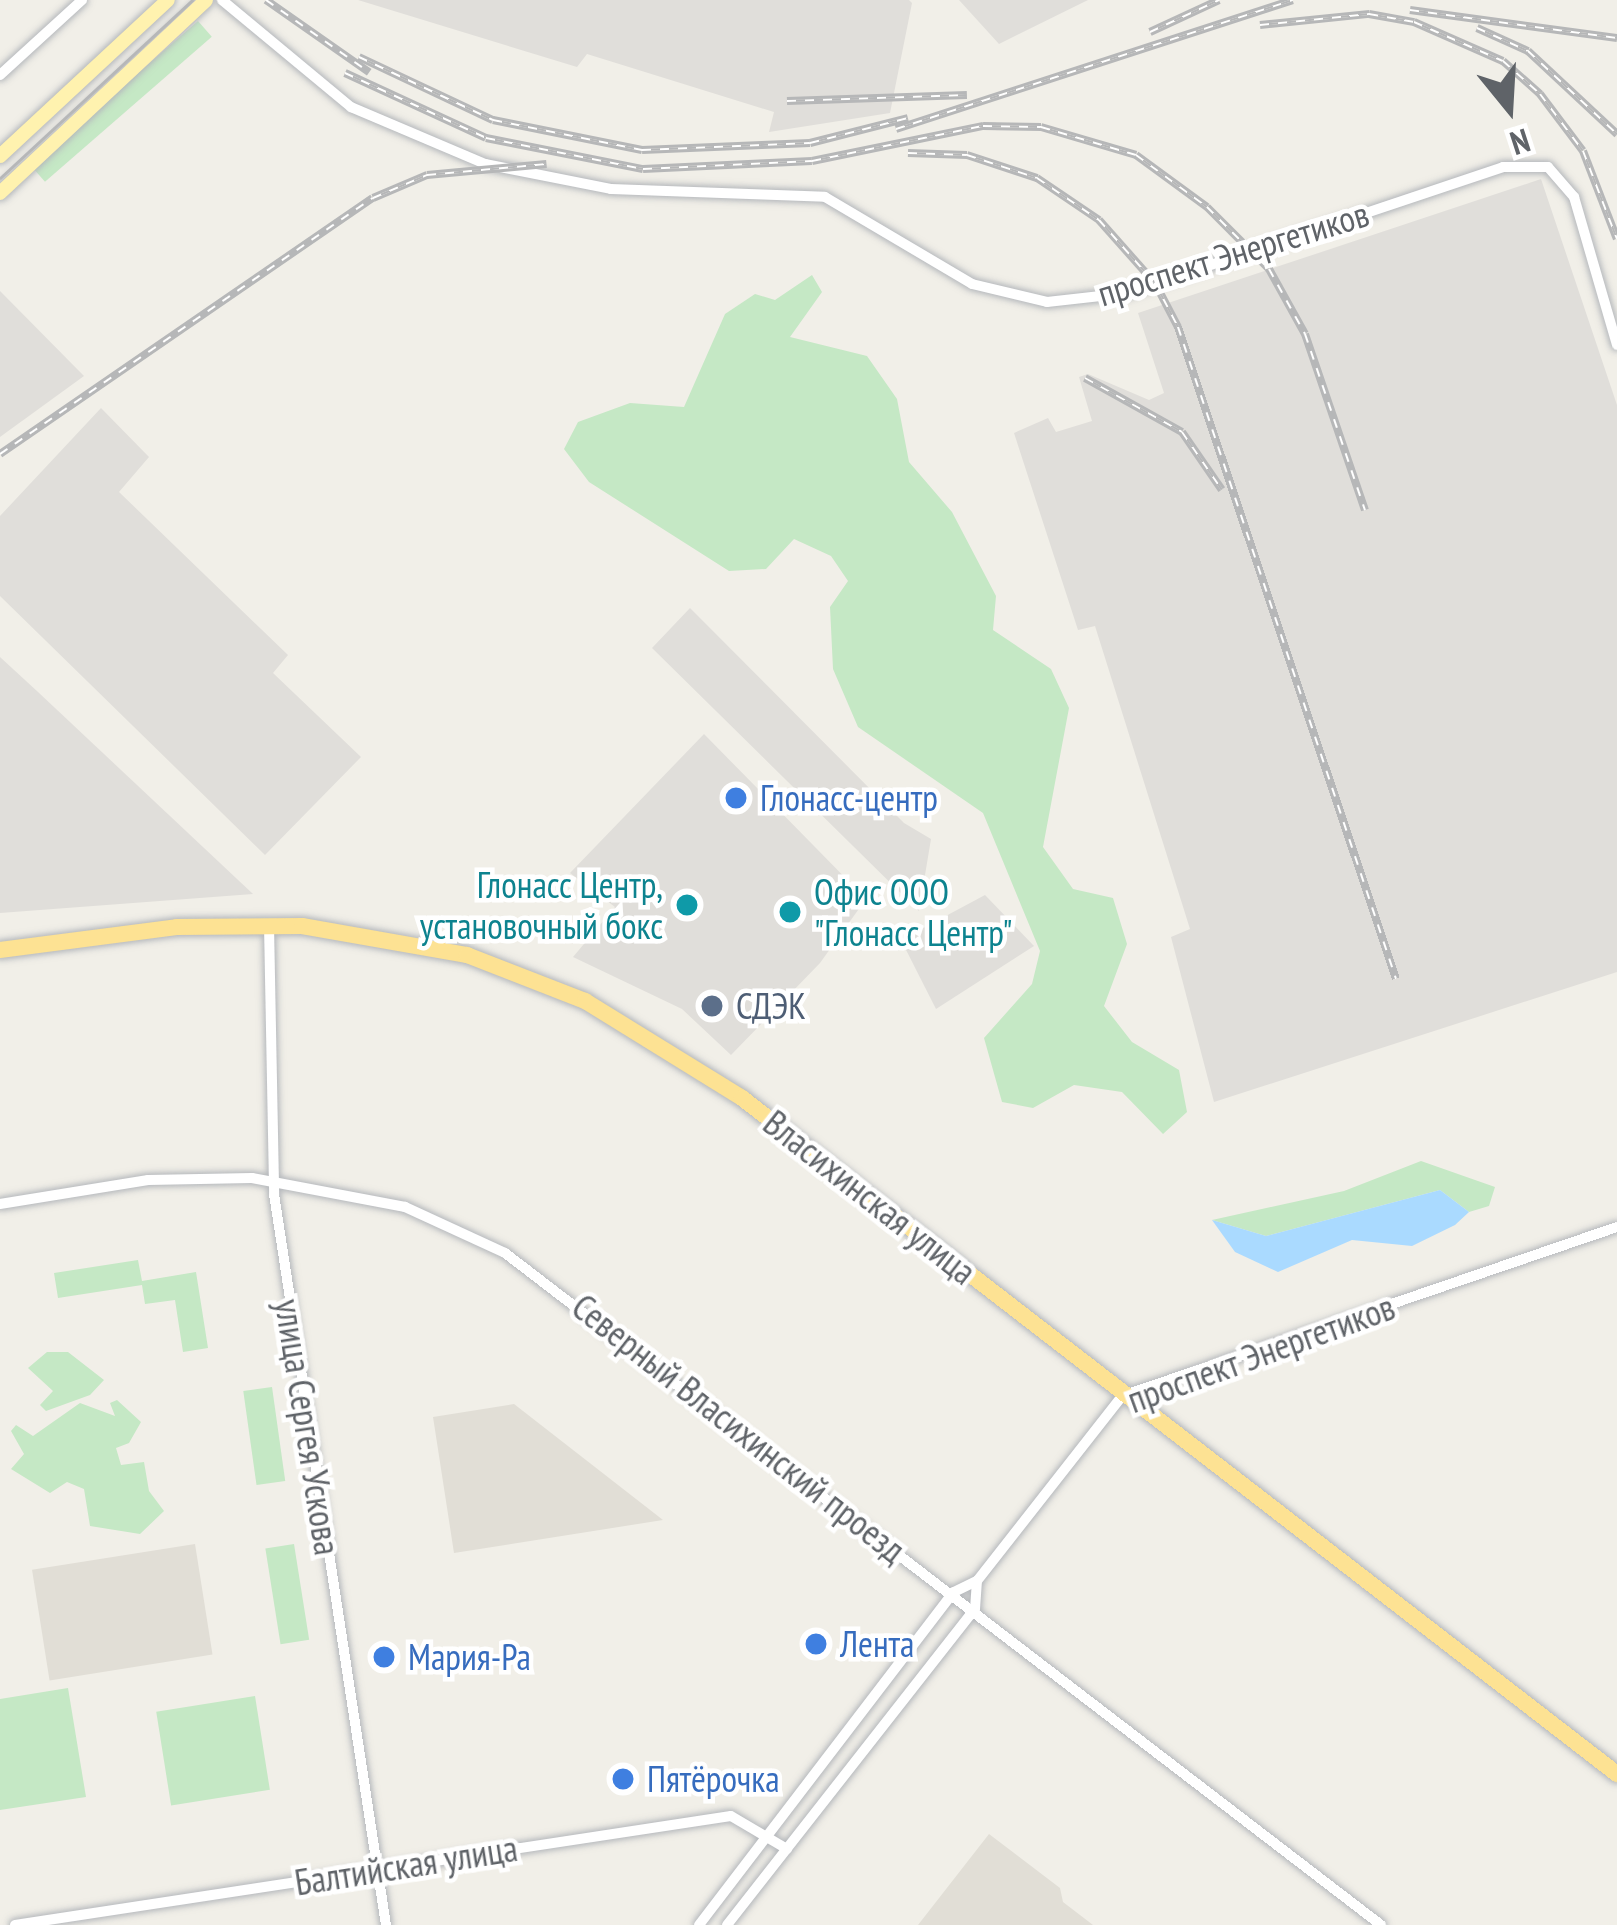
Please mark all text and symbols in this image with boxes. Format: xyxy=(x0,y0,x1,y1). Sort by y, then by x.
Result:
north arrow xyxy=(1449,48,1569,168)
text: N xyxy=(1505,120,1535,166)
street label: проспект Энергетиков xyxy=(1092,191,1374,315)
place label: Глонасс-центр xyxy=(760,776,938,820)
marker: Глонасс-центр xyxy=(723,785,749,811)
place label: Глонасс Центр, установочный бокс xyxy=(420,862,663,947)
place label: Офис ООО "Глонасс Центр" xyxy=(814,869,1013,954)
marker: Глонасс Центр, установочный бокс xyxy=(674,892,700,918)
marker: Офис ООО "Глонасс Центр" xyxy=(777,899,803,925)
place label: СДЭК xyxy=(736,984,806,1028)
marker: СДЭК xyxy=(699,993,725,1019)
street label: Власихинская улица xyxy=(755,1101,985,1293)
street label: проспект Энергетиков xyxy=(1121,1284,1401,1422)
street label: Северный Власихинский проезд xyxy=(564,1285,914,1571)
street label: улица Сергея Ускова xyxy=(266,1296,350,1558)
place label: Лента xyxy=(840,1622,914,1666)
marker: Лента xyxy=(803,1631,829,1657)
place label: Мария-Ра xyxy=(408,1635,531,1679)
marker: Мария-Ра xyxy=(371,1644,397,1670)
place label: Пятёрочка xyxy=(647,1757,780,1801)
marker: Пятёрочка xyxy=(610,1766,636,1792)
street label: Балтийская улица xyxy=(292,1826,520,1904)

